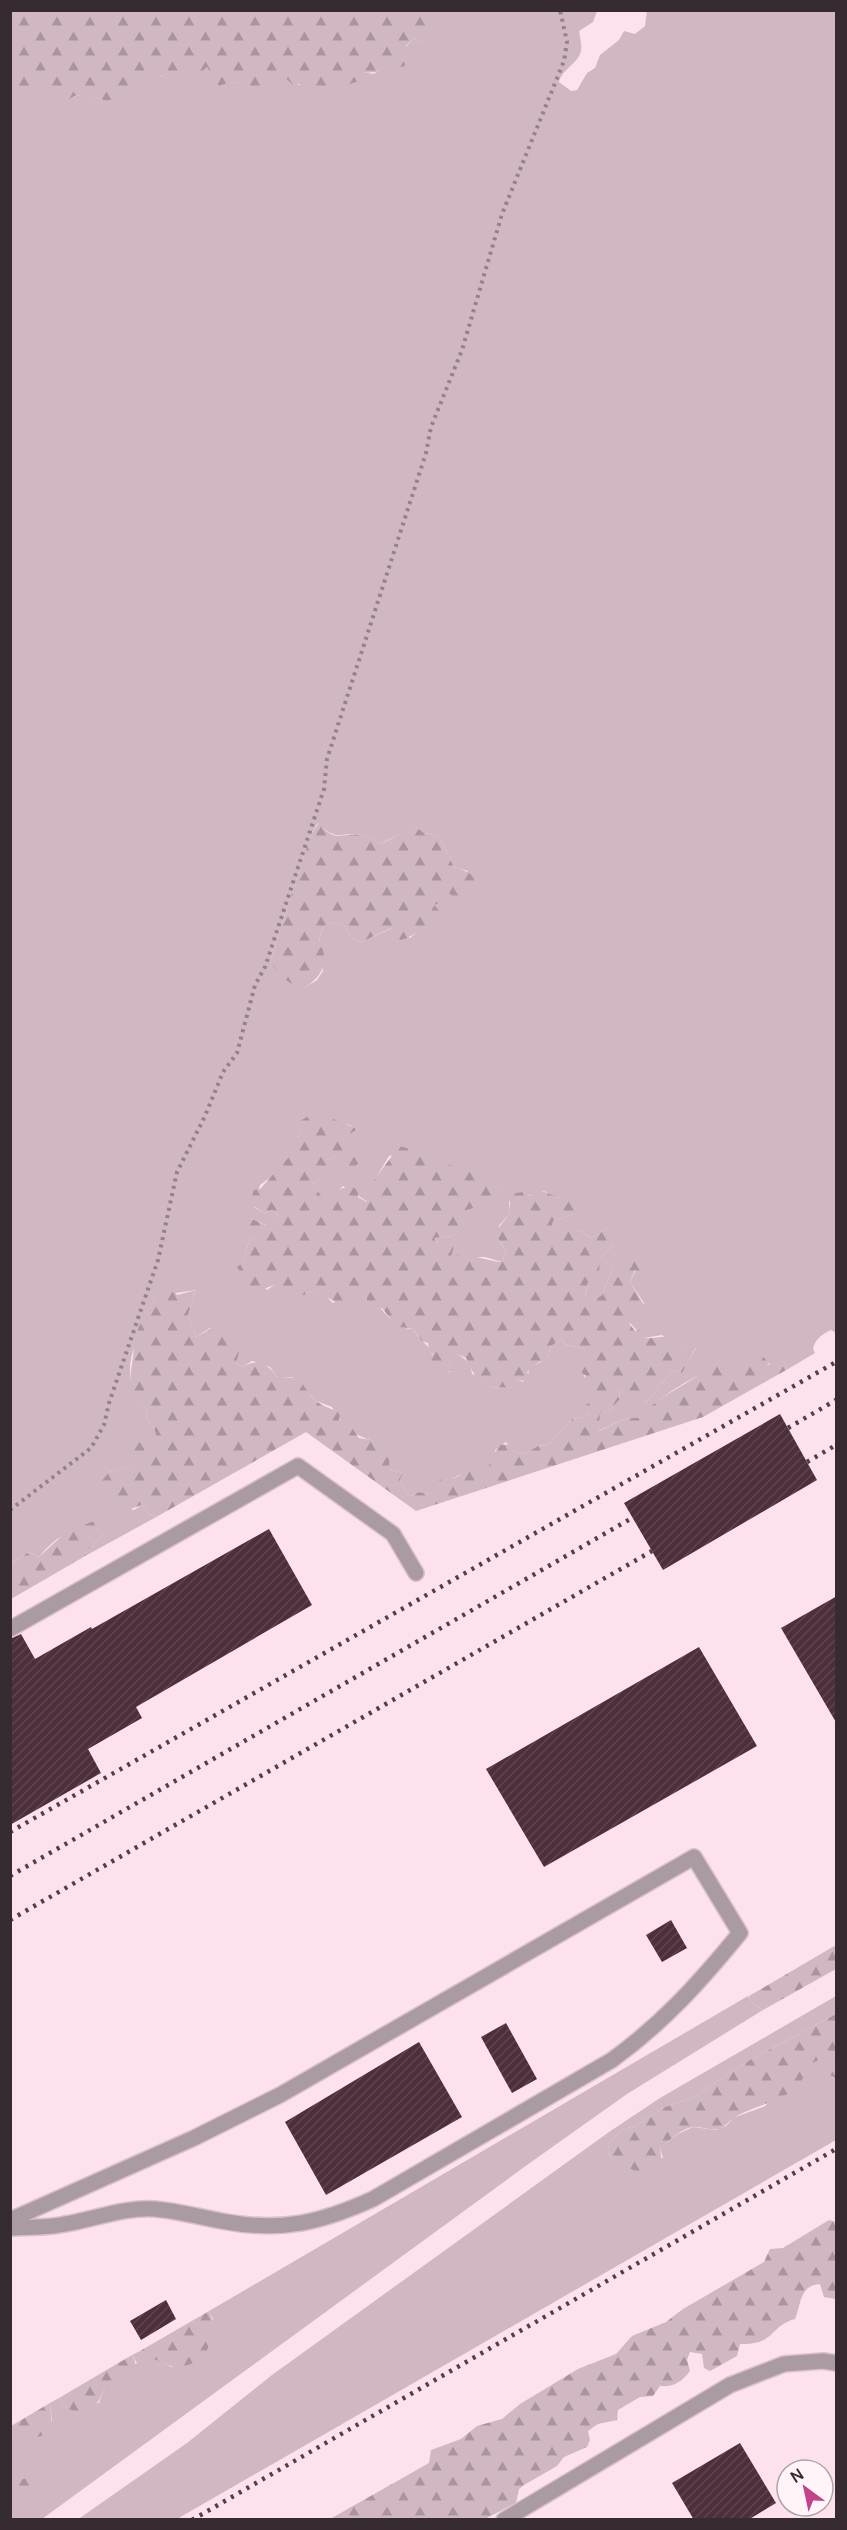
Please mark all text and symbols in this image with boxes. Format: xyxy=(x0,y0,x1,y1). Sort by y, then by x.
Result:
north arrow xyxy=(775,2458,835,2518)
text: N xyxy=(786,2463,808,2488)

